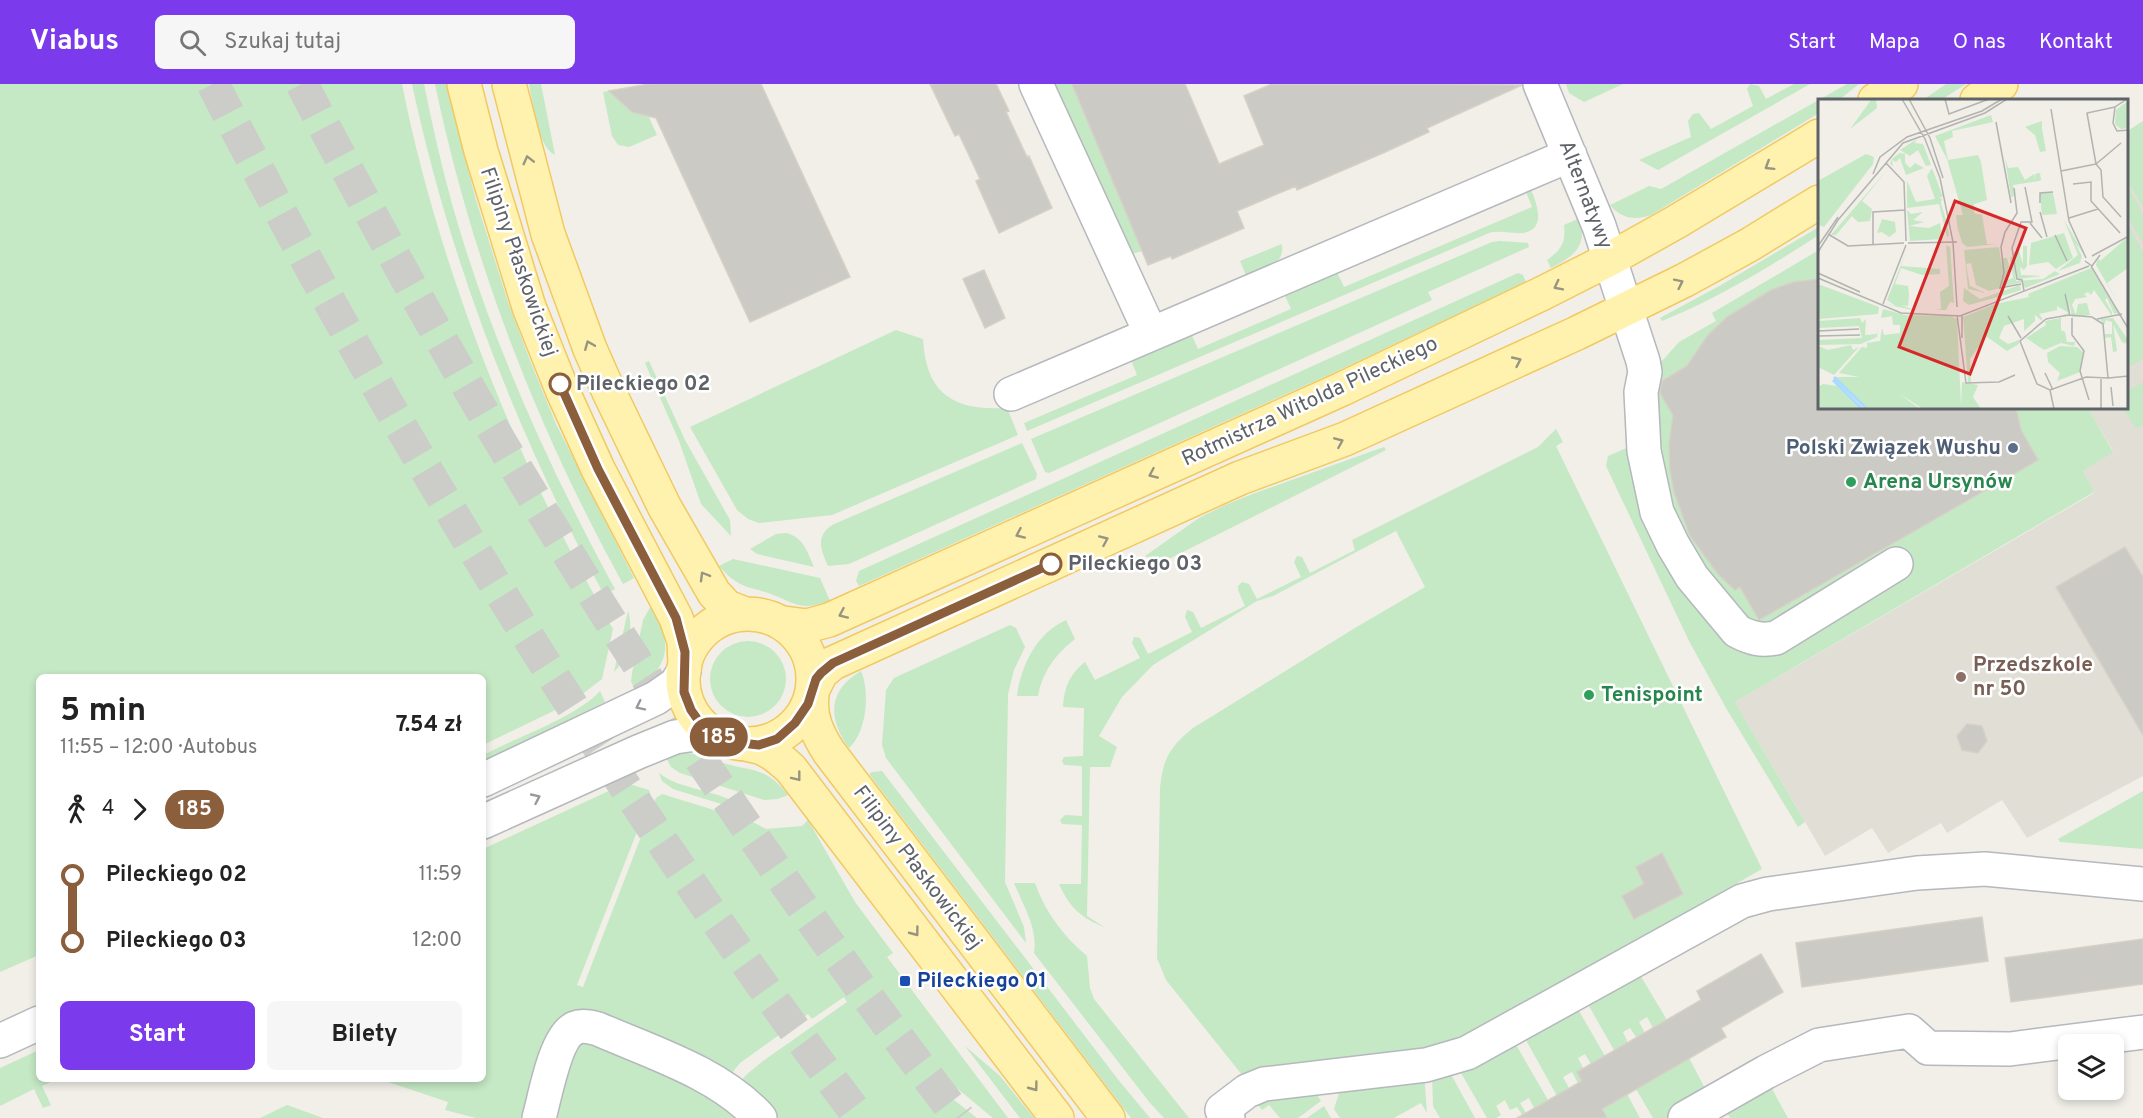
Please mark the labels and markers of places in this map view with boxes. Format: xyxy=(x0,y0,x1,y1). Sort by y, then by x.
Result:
place label: Pileckiego 02 xyxy=(576,371,710,398)
marker: Pileckiego 02 xyxy=(549,373,571,395)
place label: Polski Związek Wushu xyxy=(1786,435,2001,462)
marker: Polski Związek Wushu xyxy=(2006,441,2020,455)
place label: Arena Ursynów xyxy=(1863,469,2013,496)
marker: Arena Ursynów xyxy=(1844,475,1858,489)
place label: Pileckiego 03 xyxy=(1068,551,1202,578)
marker: Pileckiego 03 xyxy=(1040,553,1062,575)
place label: Przedszkole nr 50 xyxy=(1973,652,2093,703)
marker: Przedszkole nr 50 xyxy=(1954,670,1968,684)
place label: Tenispoint xyxy=(1601,682,1703,709)
marker: Tenispoint xyxy=(1582,688,1596,702)
place label: Pileckiego 01 xyxy=(917,968,1047,995)
marker: Pileckiego 01 xyxy=(898,974,912,988)

